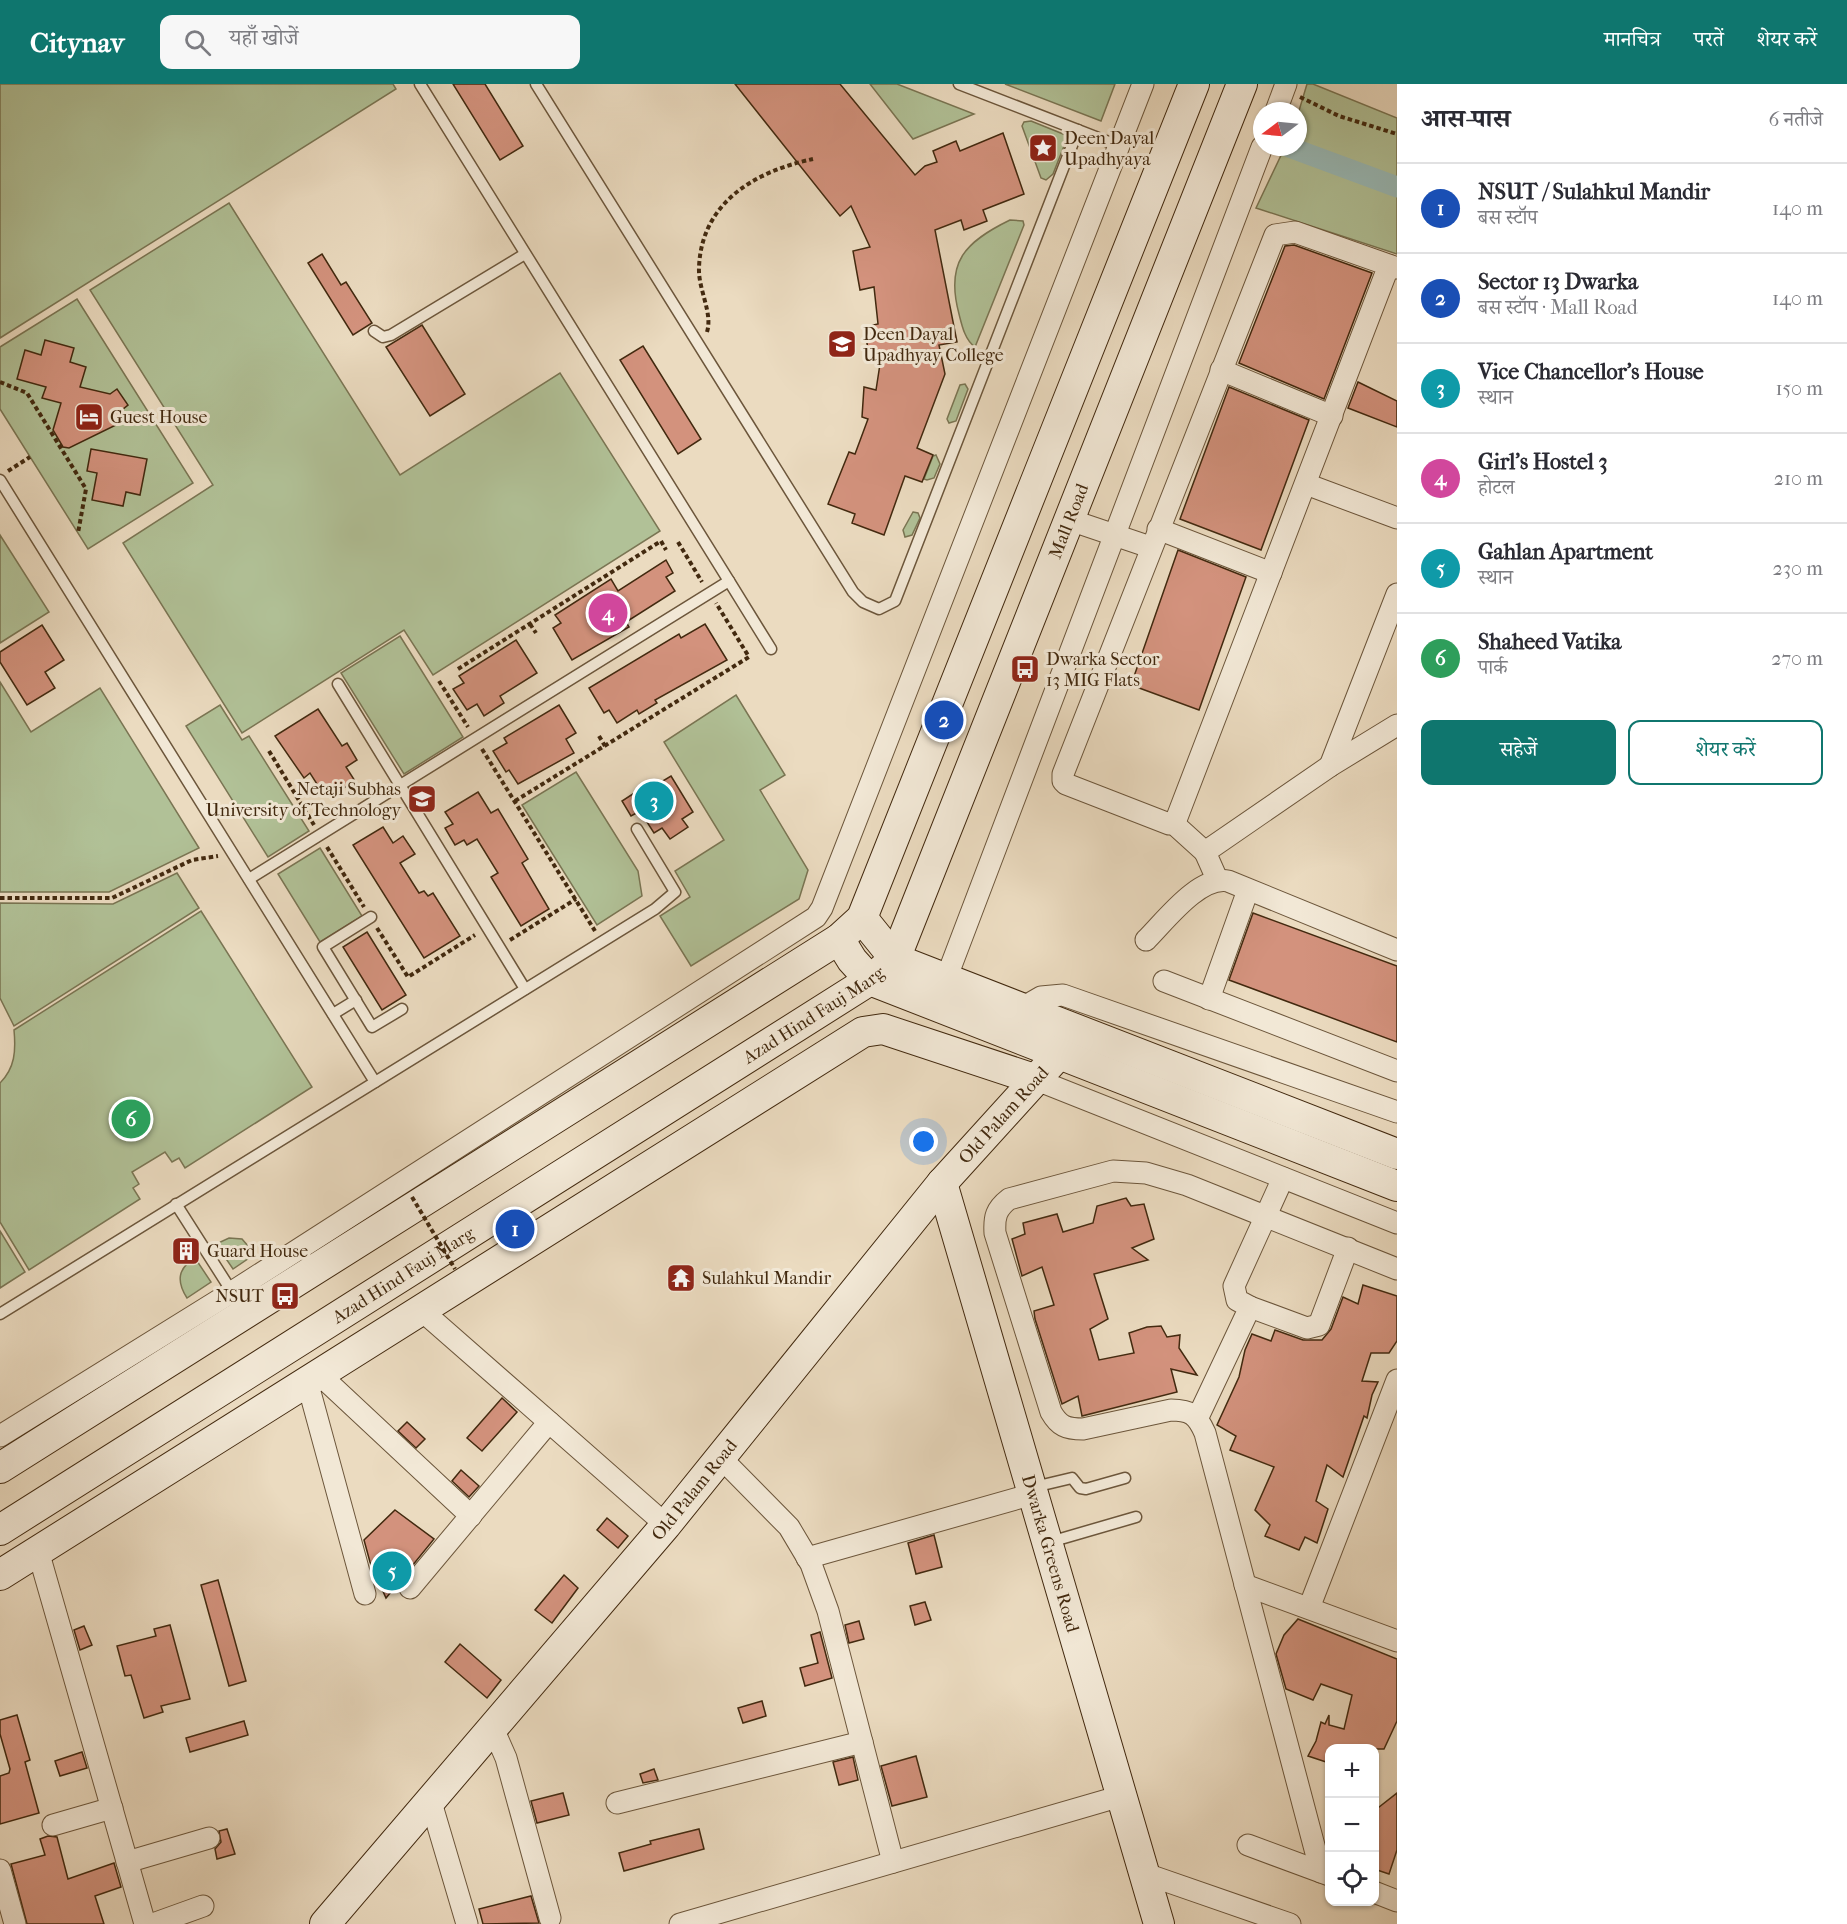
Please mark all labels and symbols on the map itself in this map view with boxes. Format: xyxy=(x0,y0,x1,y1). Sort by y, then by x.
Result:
north arrow xyxy=(1253,102,1307,156)
place label: Deen Dayal Upadhyaya xyxy=(1064,128,1154,170)
place icon: Deen Dayal Upadhyaya xyxy=(1027,132,1059,164)
place label: Deen Dayal Upadhyay College xyxy=(863,324,1004,366)
school or university icon: Deen Dayal Upadhyay College xyxy=(826,328,858,360)
hotel icon: Guest House xyxy=(73,401,105,433)
place label: Guest House xyxy=(110,407,207,428)
street label: Mall Road xyxy=(1044,480,1093,562)
pin: 4 xyxy=(588,590,628,636)
place label: Dwarka Sector 13 MIG Flats xyxy=(1046,649,1160,691)
bus stop icon: Dwarka Sector 13 MIG Flats xyxy=(1009,653,1041,685)
pin: 2 xyxy=(924,698,964,742)
pin: 3 xyxy=(634,778,674,824)
place label: Netaji Subhas University of Technology xyxy=(206,779,402,821)
school or university icon: Netaji Subhas University of Technology xyxy=(406,783,438,815)
street label: Azad Hind Fauj Marg xyxy=(738,962,889,1069)
street label: Old Palam Road xyxy=(954,1062,1053,1168)
pin: 6 xyxy=(112,1096,150,1142)
your location xyxy=(909,1127,938,1156)
pin: 1 xyxy=(496,1206,534,1252)
street label: Azad Hind Fauj Marg xyxy=(328,1222,478,1328)
building icon: Guard House xyxy=(170,1235,202,1267)
place label: Guard House xyxy=(207,1241,308,1262)
temple icon: Sulahkul Mandir xyxy=(665,1262,697,1294)
place label: Sulahkul Mandir xyxy=(702,1268,831,1289)
bus stop icon: NSUT xyxy=(269,1280,301,1312)
place label: NSUT xyxy=(215,1286,265,1307)
street label: Old Palam Road xyxy=(647,1435,742,1545)
street label: Dwarka Greens Road xyxy=(1017,1472,1084,1635)
pin: 5 xyxy=(372,1548,412,1594)

